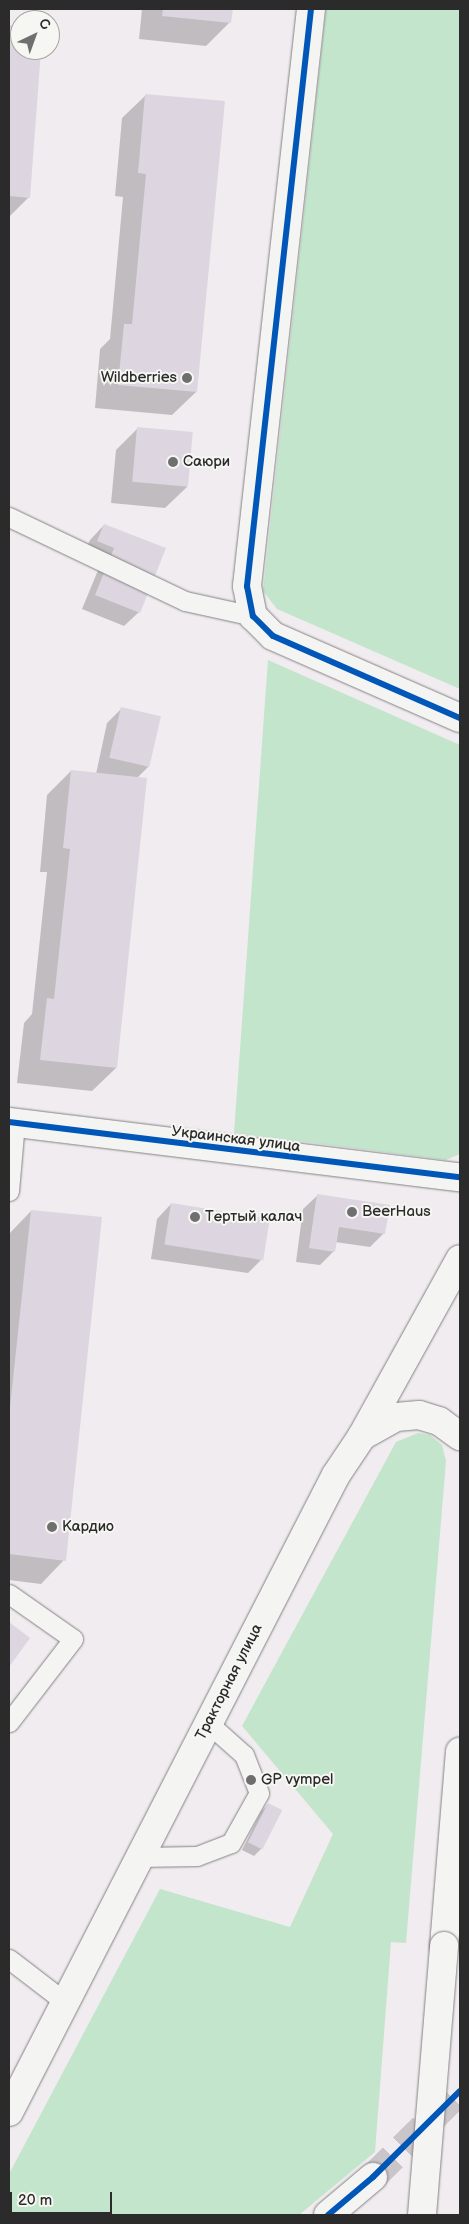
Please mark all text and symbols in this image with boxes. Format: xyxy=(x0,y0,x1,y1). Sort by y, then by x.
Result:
north arrow xyxy=(10,10,60,60)
text: С xyxy=(35,15,54,34)
place label: Wildberries xyxy=(101,369,177,387)
marker: Wildberries xyxy=(181,372,193,384)
place label: Саюри xyxy=(183,453,230,471)
marker: Саюри xyxy=(167,456,179,468)
street label: Украинская улица xyxy=(170,1122,302,1156)
place label: BeerHaus xyxy=(362,1203,431,1221)
marker: BeerHaus xyxy=(346,1206,358,1218)
place label: Тертый калач xyxy=(205,1208,302,1226)
marker: Тертый калач xyxy=(189,1211,201,1223)
place label: Кардио xyxy=(62,1518,114,1536)
marker: Кардио xyxy=(46,1521,58,1533)
street label: Тракторная улица xyxy=(192,1621,266,1743)
place label: GP vympel xyxy=(261,1771,333,1789)
marker: GP vympel xyxy=(245,1774,257,1786)
scale bar xyxy=(12,2182,115,2214)
text: 20 m xyxy=(18,2191,52,2210)

